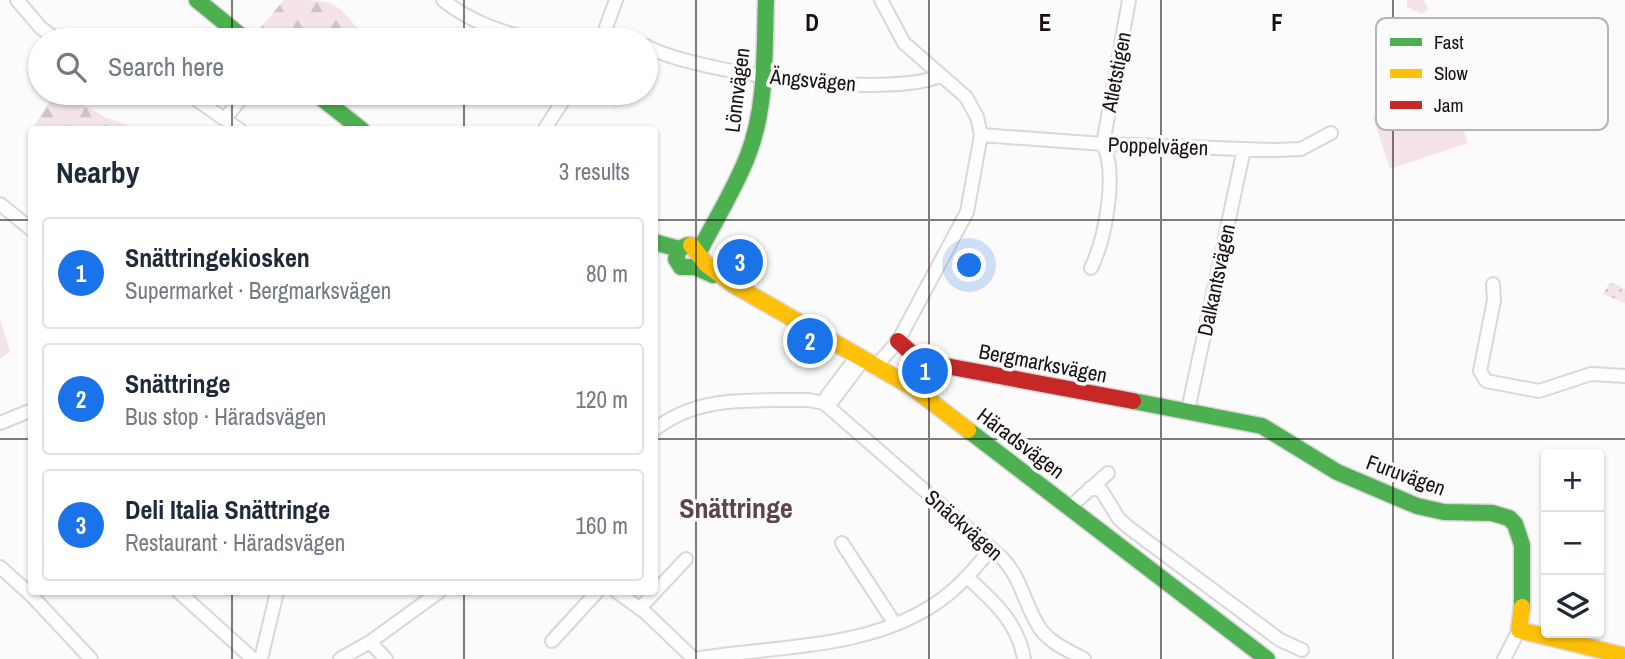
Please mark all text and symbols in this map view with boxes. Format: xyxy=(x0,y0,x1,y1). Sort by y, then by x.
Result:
text: D xyxy=(805,7,819,38)
text: E xyxy=(1039,7,1051,38)
text: F xyxy=(1271,7,1283,38)
legend xyxy=(1376,18,1608,130)
search box xyxy=(28,28,658,105)
street label: Atletstigen xyxy=(1094,29,1138,116)
text: Fast xyxy=(1434,29,1464,55)
street label: Lönnvägen xyxy=(717,46,757,134)
icon: search xyxy=(52,48,90,86)
text: Search here xyxy=(108,49,224,84)
text: Slow xyxy=(1434,60,1469,86)
street label: Ängsvägen xyxy=(768,62,857,98)
text: Jam xyxy=(1434,92,1463,118)
street label: Poppelvägen xyxy=(1107,130,1209,162)
text: Nearby xyxy=(56,152,139,192)
text: 3 results xyxy=(559,156,630,187)
street label: Dalkantsvägen xyxy=(1190,221,1242,339)
pin: 3 xyxy=(717,236,763,288)
text: Snättringekiosken xyxy=(125,240,310,275)
your location xyxy=(952,248,986,282)
text: 1 xyxy=(76,258,86,289)
text: 80 m xyxy=(586,258,628,289)
text: Supermarket · Bergmarksvägen xyxy=(125,275,391,306)
pin: 2 xyxy=(787,315,833,367)
street label: Bergmarksvägen xyxy=(976,336,1110,390)
pin: 1 xyxy=(902,345,948,397)
text: Snättringe xyxy=(125,366,230,401)
text: 2 xyxy=(76,384,86,415)
text: 120 m xyxy=(576,384,628,415)
text: Bus stop · Häradsvägen xyxy=(125,401,326,432)
street label: Häradsvägen xyxy=(971,401,1071,485)
street label: Furuvägen xyxy=(1362,447,1450,503)
map controls xyxy=(1541,449,1604,638)
button: + xyxy=(1541,449,1604,512)
street label: Snäckvägen xyxy=(919,483,1009,567)
district label: Snättringe xyxy=(679,489,793,527)
text: Deli Italia Snättringe xyxy=(125,492,330,527)
text: 3 xyxy=(76,510,86,541)
text: 160 m xyxy=(576,510,628,541)
button: − xyxy=(1541,512,1604,575)
text: Restaurant · Häradsvägen xyxy=(125,527,345,558)
button: layers xyxy=(1541,575,1604,638)

